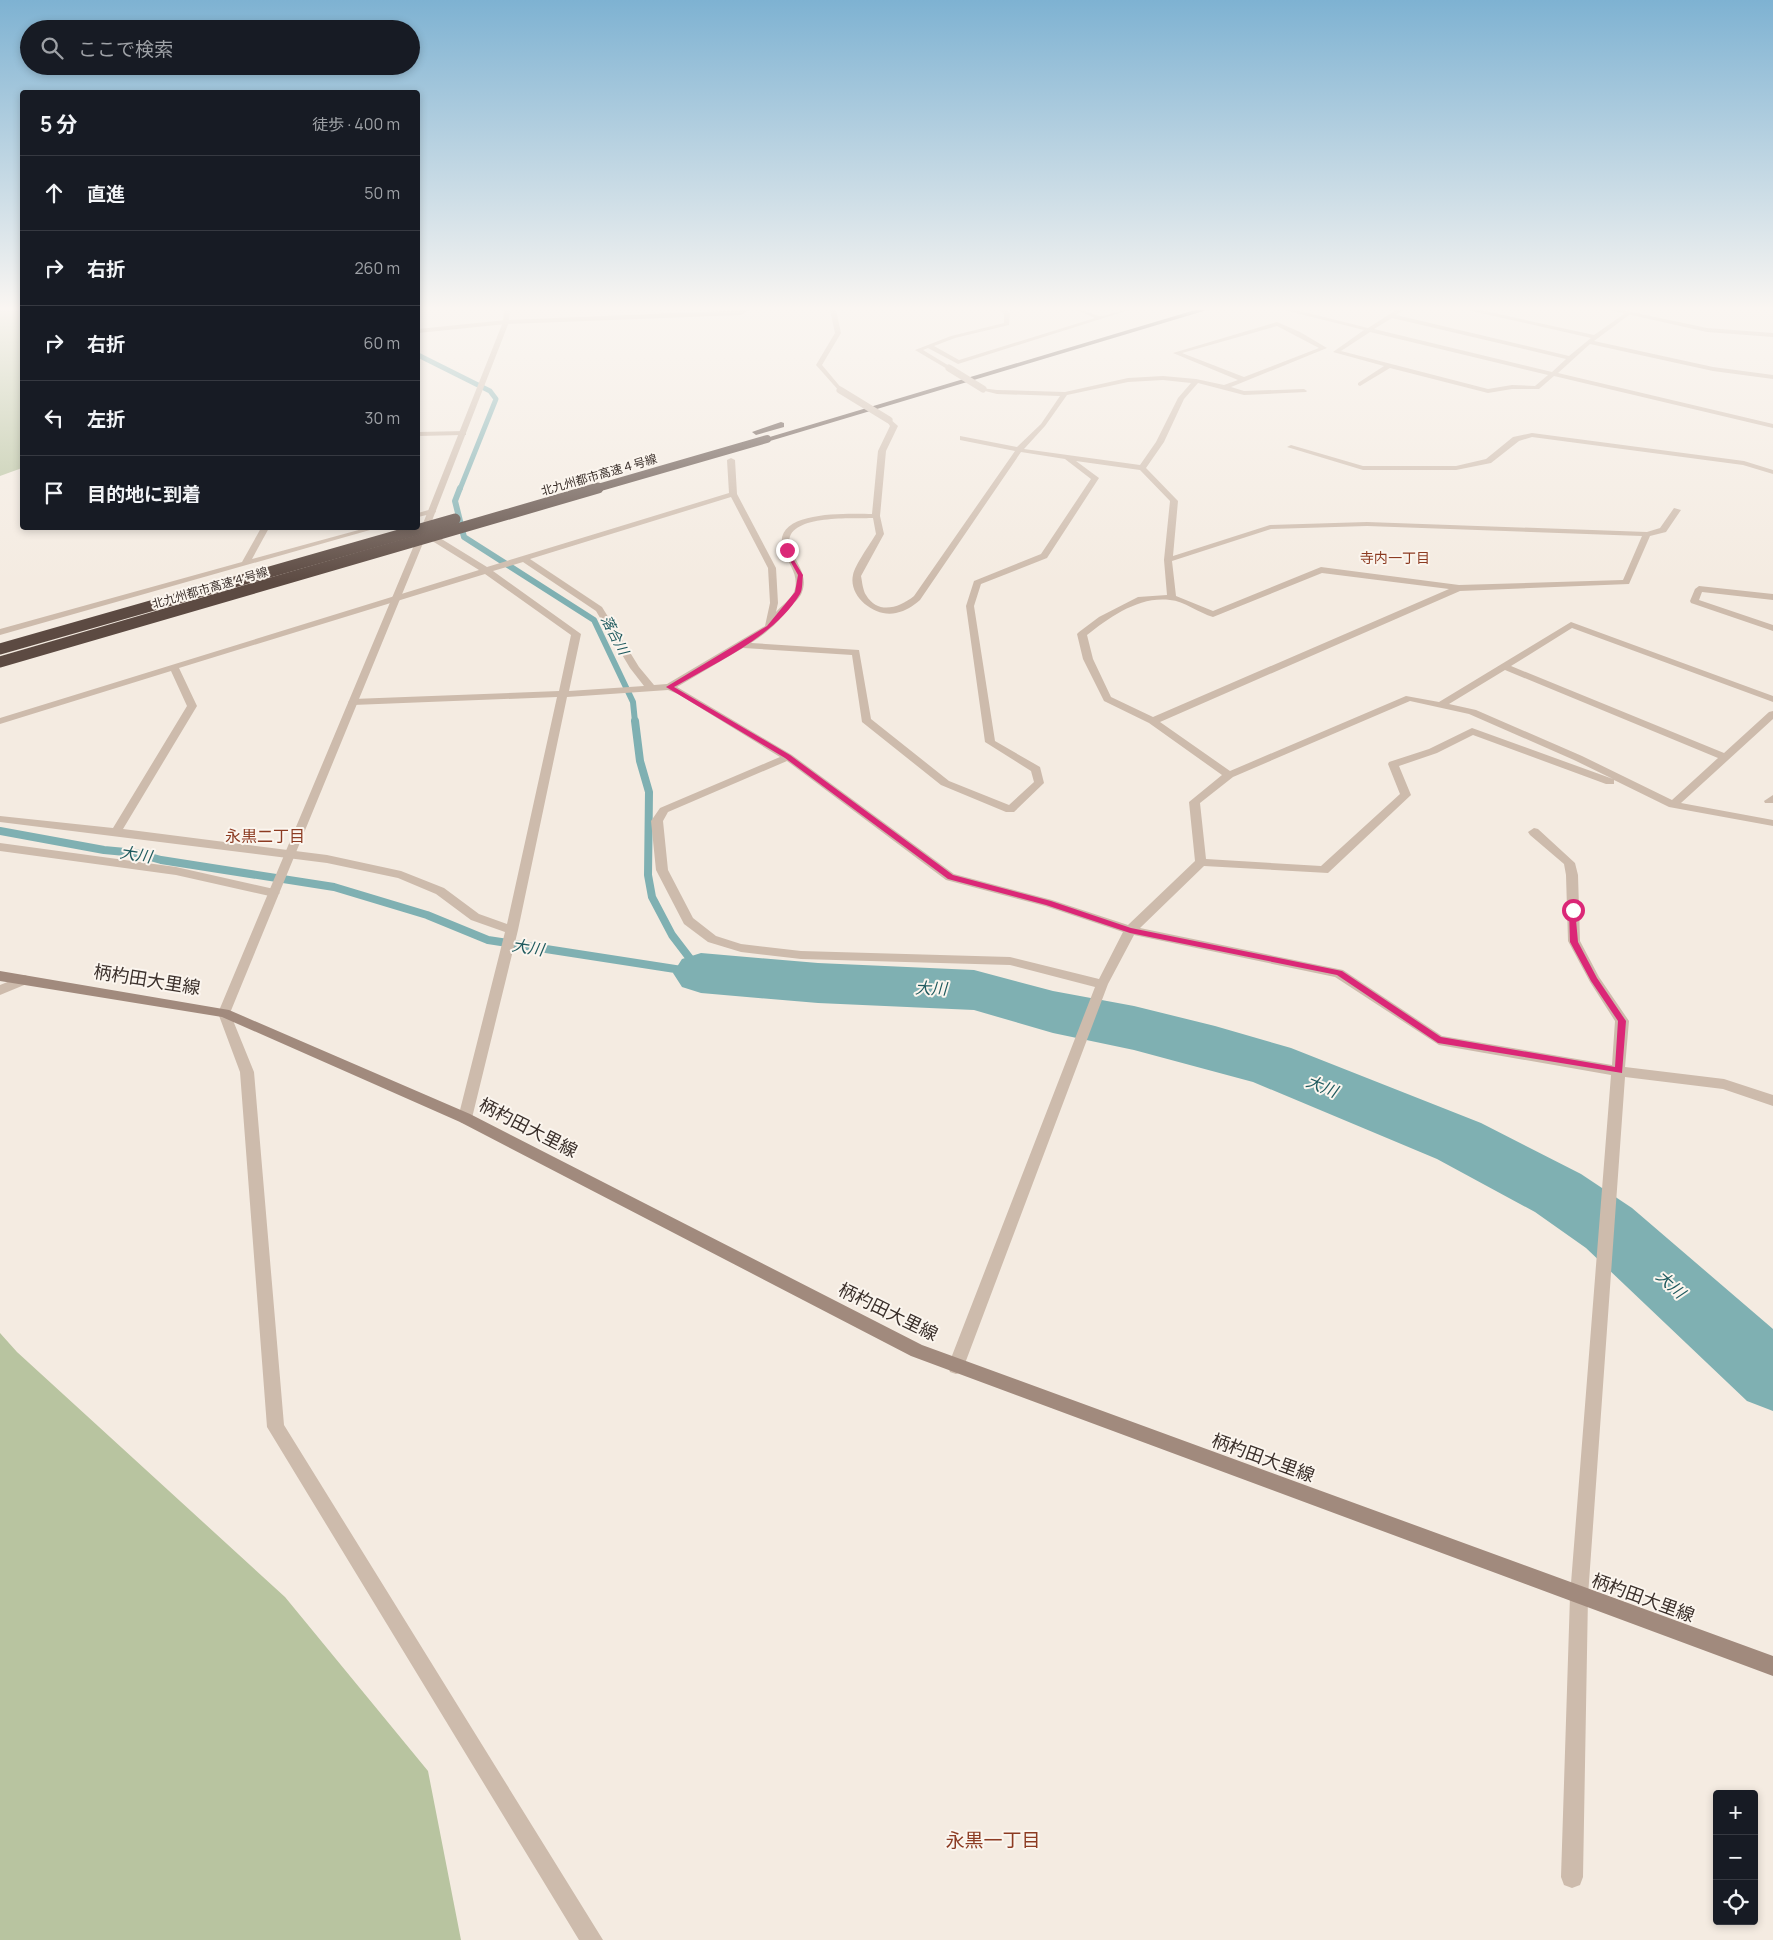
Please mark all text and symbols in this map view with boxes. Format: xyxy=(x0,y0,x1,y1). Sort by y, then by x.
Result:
search box xyxy=(20,20,420,75)
icon: search xyxy=(38,34,66,62)
text: ここで検索 xyxy=(78,36,173,62)
text: 5 分 xyxy=(40,110,78,138)
text: 徒歩 · 400 m xyxy=(312,113,400,135)
icon: ahead xyxy=(40,179,68,207)
text: 直進 xyxy=(87,181,125,207)
text: 50 m xyxy=(364,182,400,204)
icon: right xyxy=(40,254,68,282)
text: 右折 xyxy=(87,256,125,282)
text: 260 m xyxy=(354,257,400,279)
icon: right xyxy=(40,329,68,357)
text: 右折 xyxy=(87,331,125,357)
text: 60 m xyxy=(364,332,400,354)
icon: left xyxy=(40,404,68,432)
text: 左折 xyxy=(87,406,125,432)
text: 30 m xyxy=(365,407,400,429)
street label: 北九州都市高速４号線 xyxy=(539,450,659,499)
icon: arrive xyxy=(40,479,68,507)
text: 目的地に到着 xyxy=(87,481,201,507)
route end xyxy=(776,539,799,562)
district label: 寺内一丁目 xyxy=(1360,548,1430,567)
street label: 北九州都市高速４号線 xyxy=(150,563,270,612)
water label: 落合川 xyxy=(597,612,635,660)
district label: 永黒二丁目 xyxy=(225,825,305,847)
water label: 大川 xyxy=(118,841,155,868)
route start xyxy=(1562,899,1585,922)
water label: 大川 xyxy=(510,934,547,961)
street label: 柄杓田大里線 xyxy=(92,959,202,999)
water label: 大川 xyxy=(915,976,949,1000)
water label: 大川 xyxy=(1303,1070,1343,1103)
street label: 柄杓田大里線 xyxy=(475,1092,582,1162)
water label: 大川 xyxy=(1652,1265,1692,1304)
street label: 柄杓田大里線 xyxy=(835,1277,942,1346)
street label: 柄杓田大里線 xyxy=(1208,1427,1318,1487)
street label: 柄杓田大里線 xyxy=(1588,1567,1698,1627)
map controls xyxy=(1713,1790,1758,1925)
button: + xyxy=(1713,1790,1758,1835)
district label: 永黒一丁目 xyxy=(945,1827,1041,1853)
button: − xyxy=(1713,1835,1758,1880)
button: locate xyxy=(1713,1880,1758,1925)

